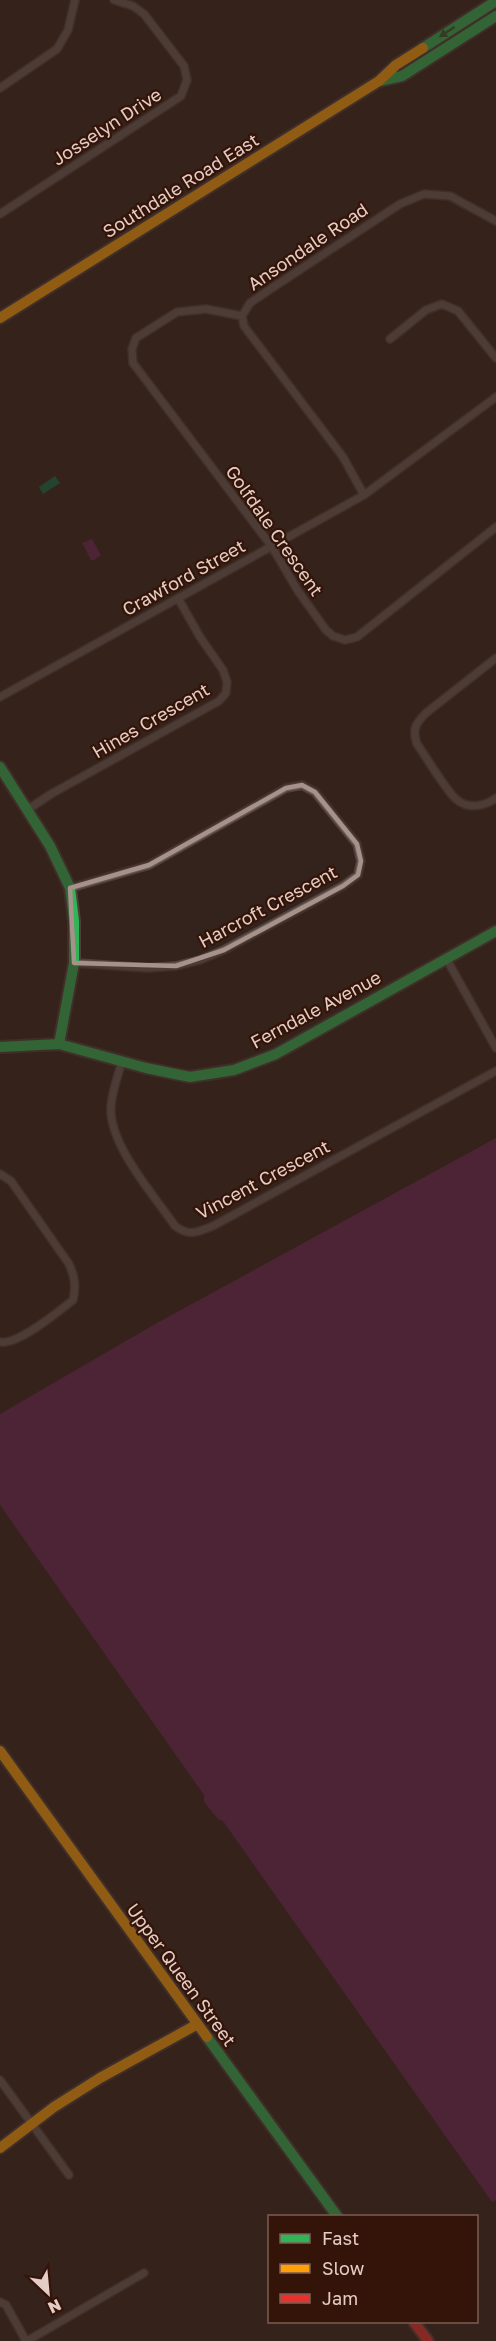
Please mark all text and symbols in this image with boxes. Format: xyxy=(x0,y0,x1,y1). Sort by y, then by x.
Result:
one-way arrow xyxy=(439,27,455,38)
street label: Josselyn Drive xyxy=(48,83,165,170)
street label: Southdale Road East xyxy=(99,128,262,242)
street label: Ansondale Road xyxy=(243,198,372,295)
street label: Golfdale Crescent xyxy=(222,461,328,600)
street label: Crawford Street xyxy=(118,534,249,620)
street label: Hines Crescent xyxy=(88,678,213,763)
street label: Harcroft Crescent xyxy=(194,860,341,952)
street label: Ferndale Avenue xyxy=(247,966,384,1053)
street label: Vincent Crescent xyxy=(192,1135,333,1224)
street label: Upper Queen Street xyxy=(123,1899,241,2050)
legend xyxy=(268,2215,478,2323)
text: Fast xyxy=(322,2227,359,2249)
text: Slow xyxy=(322,2257,365,2279)
north arrow xyxy=(18,2263,78,2323)
text: Jam xyxy=(322,2287,358,2309)
text: N xyxy=(45,2295,64,2318)

